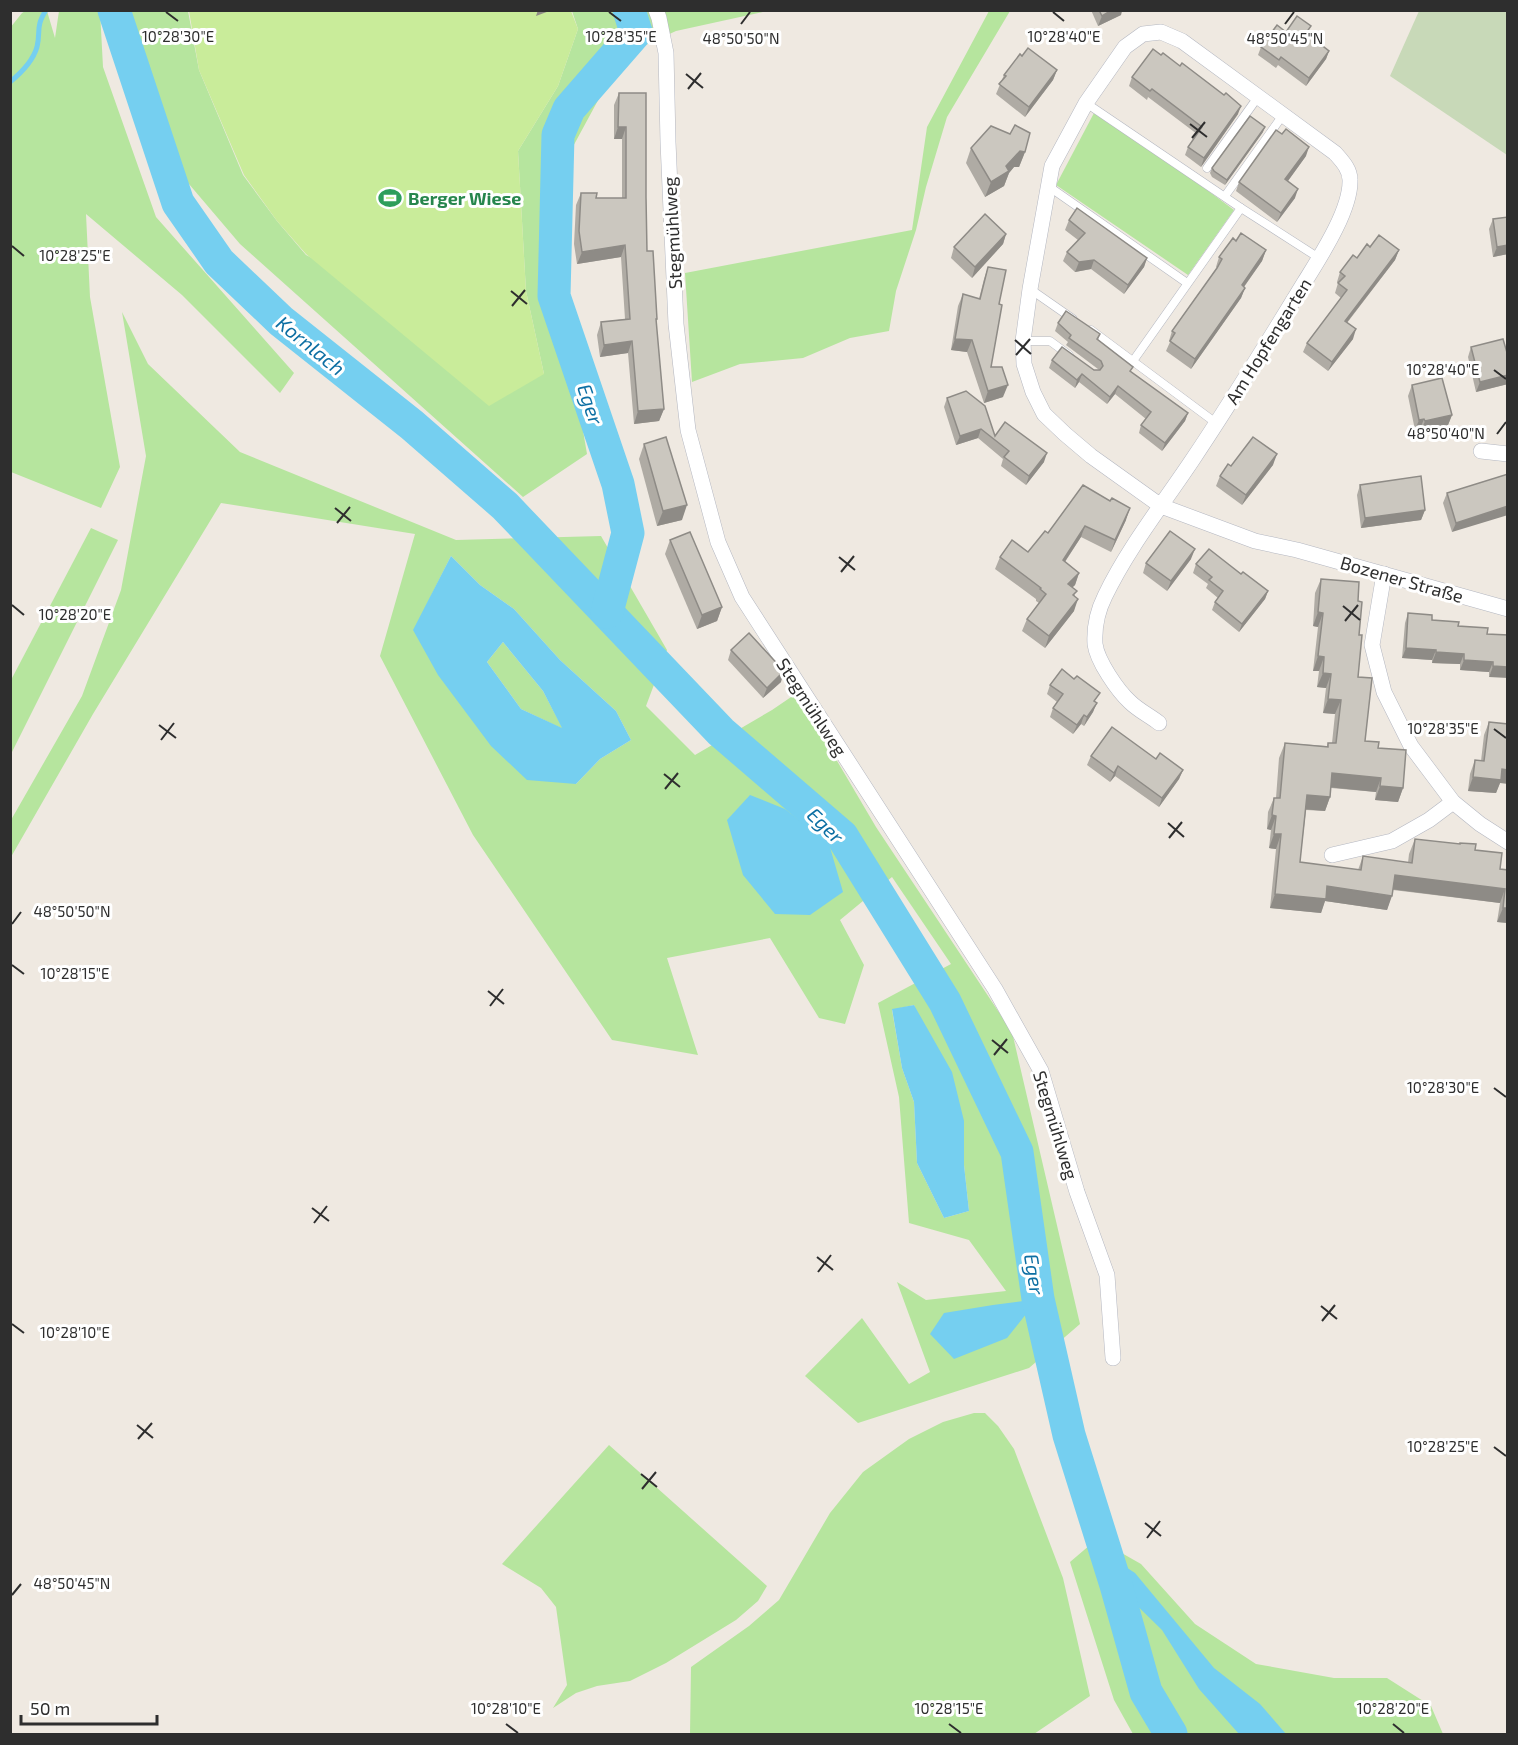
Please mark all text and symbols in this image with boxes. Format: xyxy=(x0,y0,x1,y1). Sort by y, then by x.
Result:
text: 10°28'30"E xyxy=(142,27,214,45)
text: 10°28'35"E xyxy=(585,27,657,45)
text: 10°28'40"E xyxy=(1028,27,1100,45)
text: 48°50'50"N xyxy=(703,29,779,47)
text: 48°50'45"N xyxy=(1247,29,1323,47)
street label: Stegmühlweg xyxy=(658,176,686,290)
sports icon: Berger Wiese xyxy=(377,185,403,211)
place label: Berger Wiese xyxy=(408,187,521,209)
text: 10°28'25"E xyxy=(39,246,111,264)
street label: Am Hopfengarten xyxy=(1220,274,1316,408)
water label: Kornlach xyxy=(272,310,350,380)
text: 10°28'40"E xyxy=(1407,360,1479,378)
water label: Eger xyxy=(573,381,609,428)
text: 48°50'40"N xyxy=(1407,424,1485,442)
street label: Bozener Straße xyxy=(1338,551,1466,607)
text: 10°28'20"E xyxy=(39,605,111,623)
street label: Stegmühlweg xyxy=(772,654,852,760)
text: 10°28'35"E xyxy=(1407,719,1479,737)
water label: Eger xyxy=(803,802,850,849)
text: 48°50'50"N xyxy=(34,902,110,920)
text: 10°28'15"E xyxy=(41,964,109,982)
street label: Stegmühlweg xyxy=(1029,1068,1083,1182)
text: 10°28'30"E xyxy=(1407,1078,1479,1096)
water label: Eger xyxy=(1020,1252,1050,1297)
text: 10°28'10"E xyxy=(40,1323,110,1341)
text: 10°28'25"E xyxy=(1407,1437,1479,1455)
text: 48°50'45"N xyxy=(34,1574,110,1592)
scale bar xyxy=(21,1688,158,1726)
text: 50 m xyxy=(30,1697,70,1719)
text: 10°28'10"E xyxy=(471,1699,541,1717)
text: 10°28'15"E xyxy=(915,1699,983,1717)
text: 10°28'20"E xyxy=(1357,1699,1429,1717)

